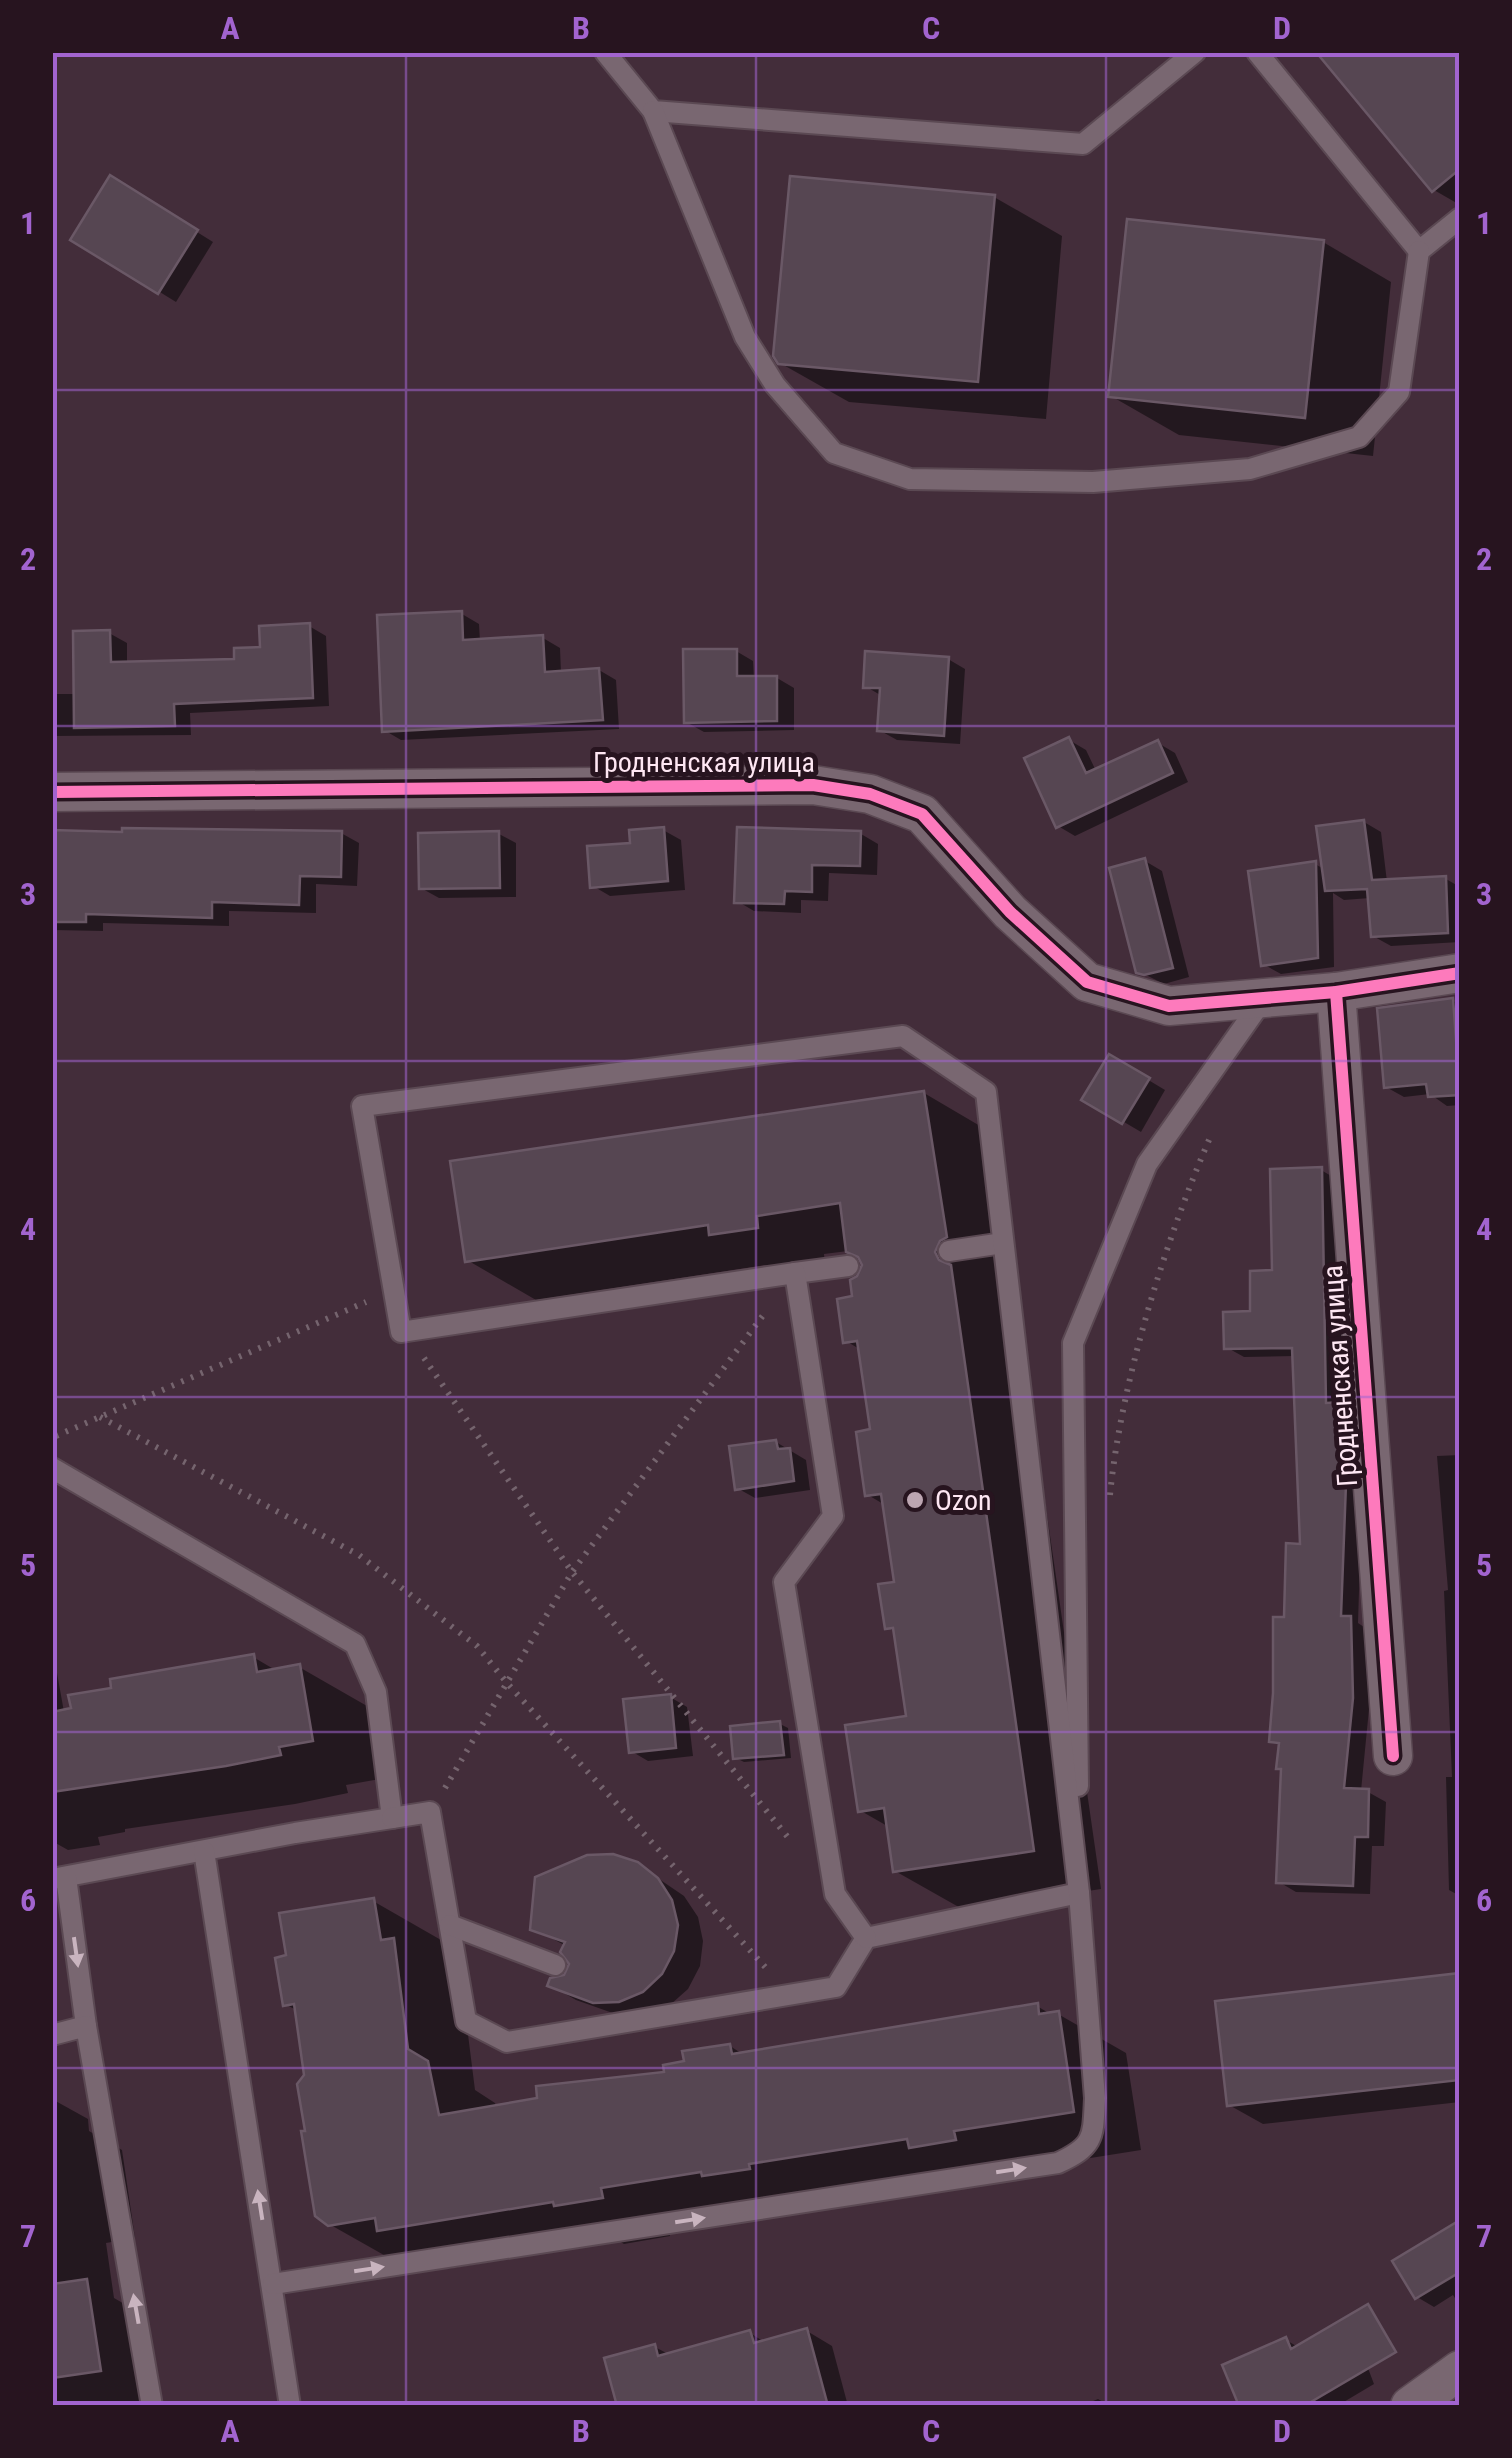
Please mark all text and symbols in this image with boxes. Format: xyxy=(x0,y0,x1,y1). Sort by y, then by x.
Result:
text: A xyxy=(220,9,240,47)
text: B xyxy=(572,9,590,47)
text: C xyxy=(922,9,940,47)
text: D xyxy=(1273,9,1291,47)
text: 1 xyxy=(20,204,36,242)
text: 1 xyxy=(1476,204,1492,242)
text: 2 xyxy=(20,540,36,578)
text: 2 xyxy=(1476,540,1492,578)
street label: Гродненская улица xyxy=(593,746,815,779)
text: 3 xyxy=(20,875,36,913)
text: 3 xyxy=(1476,875,1492,913)
text: 4 xyxy=(20,1210,36,1248)
text: 4 xyxy=(1476,1210,1492,1248)
street label: Гродненская улица xyxy=(1316,1264,1364,1488)
place label: Ozon xyxy=(935,1484,992,1517)
marker: Ozon xyxy=(904,1489,926,1511)
text: 5 xyxy=(20,1546,36,1584)
text: 5 xyxy=(1476,1546,1492,1584)
text: 6 xyxy=(20,1881,36,1919)
text: 6 xyxy=(1476,1881,1492,1919)
one-way arrow xyxy=(68,1936,84,1968)
one-way arrow xyxy=(996,2161,1028,2177)
one-way arrow xyxy=(252,2189,267,2221)
one-way arrow xyxy=(675,2211,706,2227)
text: 7 xyxy=(20,2217,36,2255)
text: 7 xyxy=(1476,2217,1492,2255)
one-way arrow xyxy=(354,2261,385,2277)
one-way arrow xyxy=(128,2293,143,2325)
text: A xyxy=(220,2412,240,2450)
text: B xyxy=(572,2412,590,2450)
text: C xyxy=(922,2412,940,2450)
text: D xyxy=(1273,2412,1291,2450)

